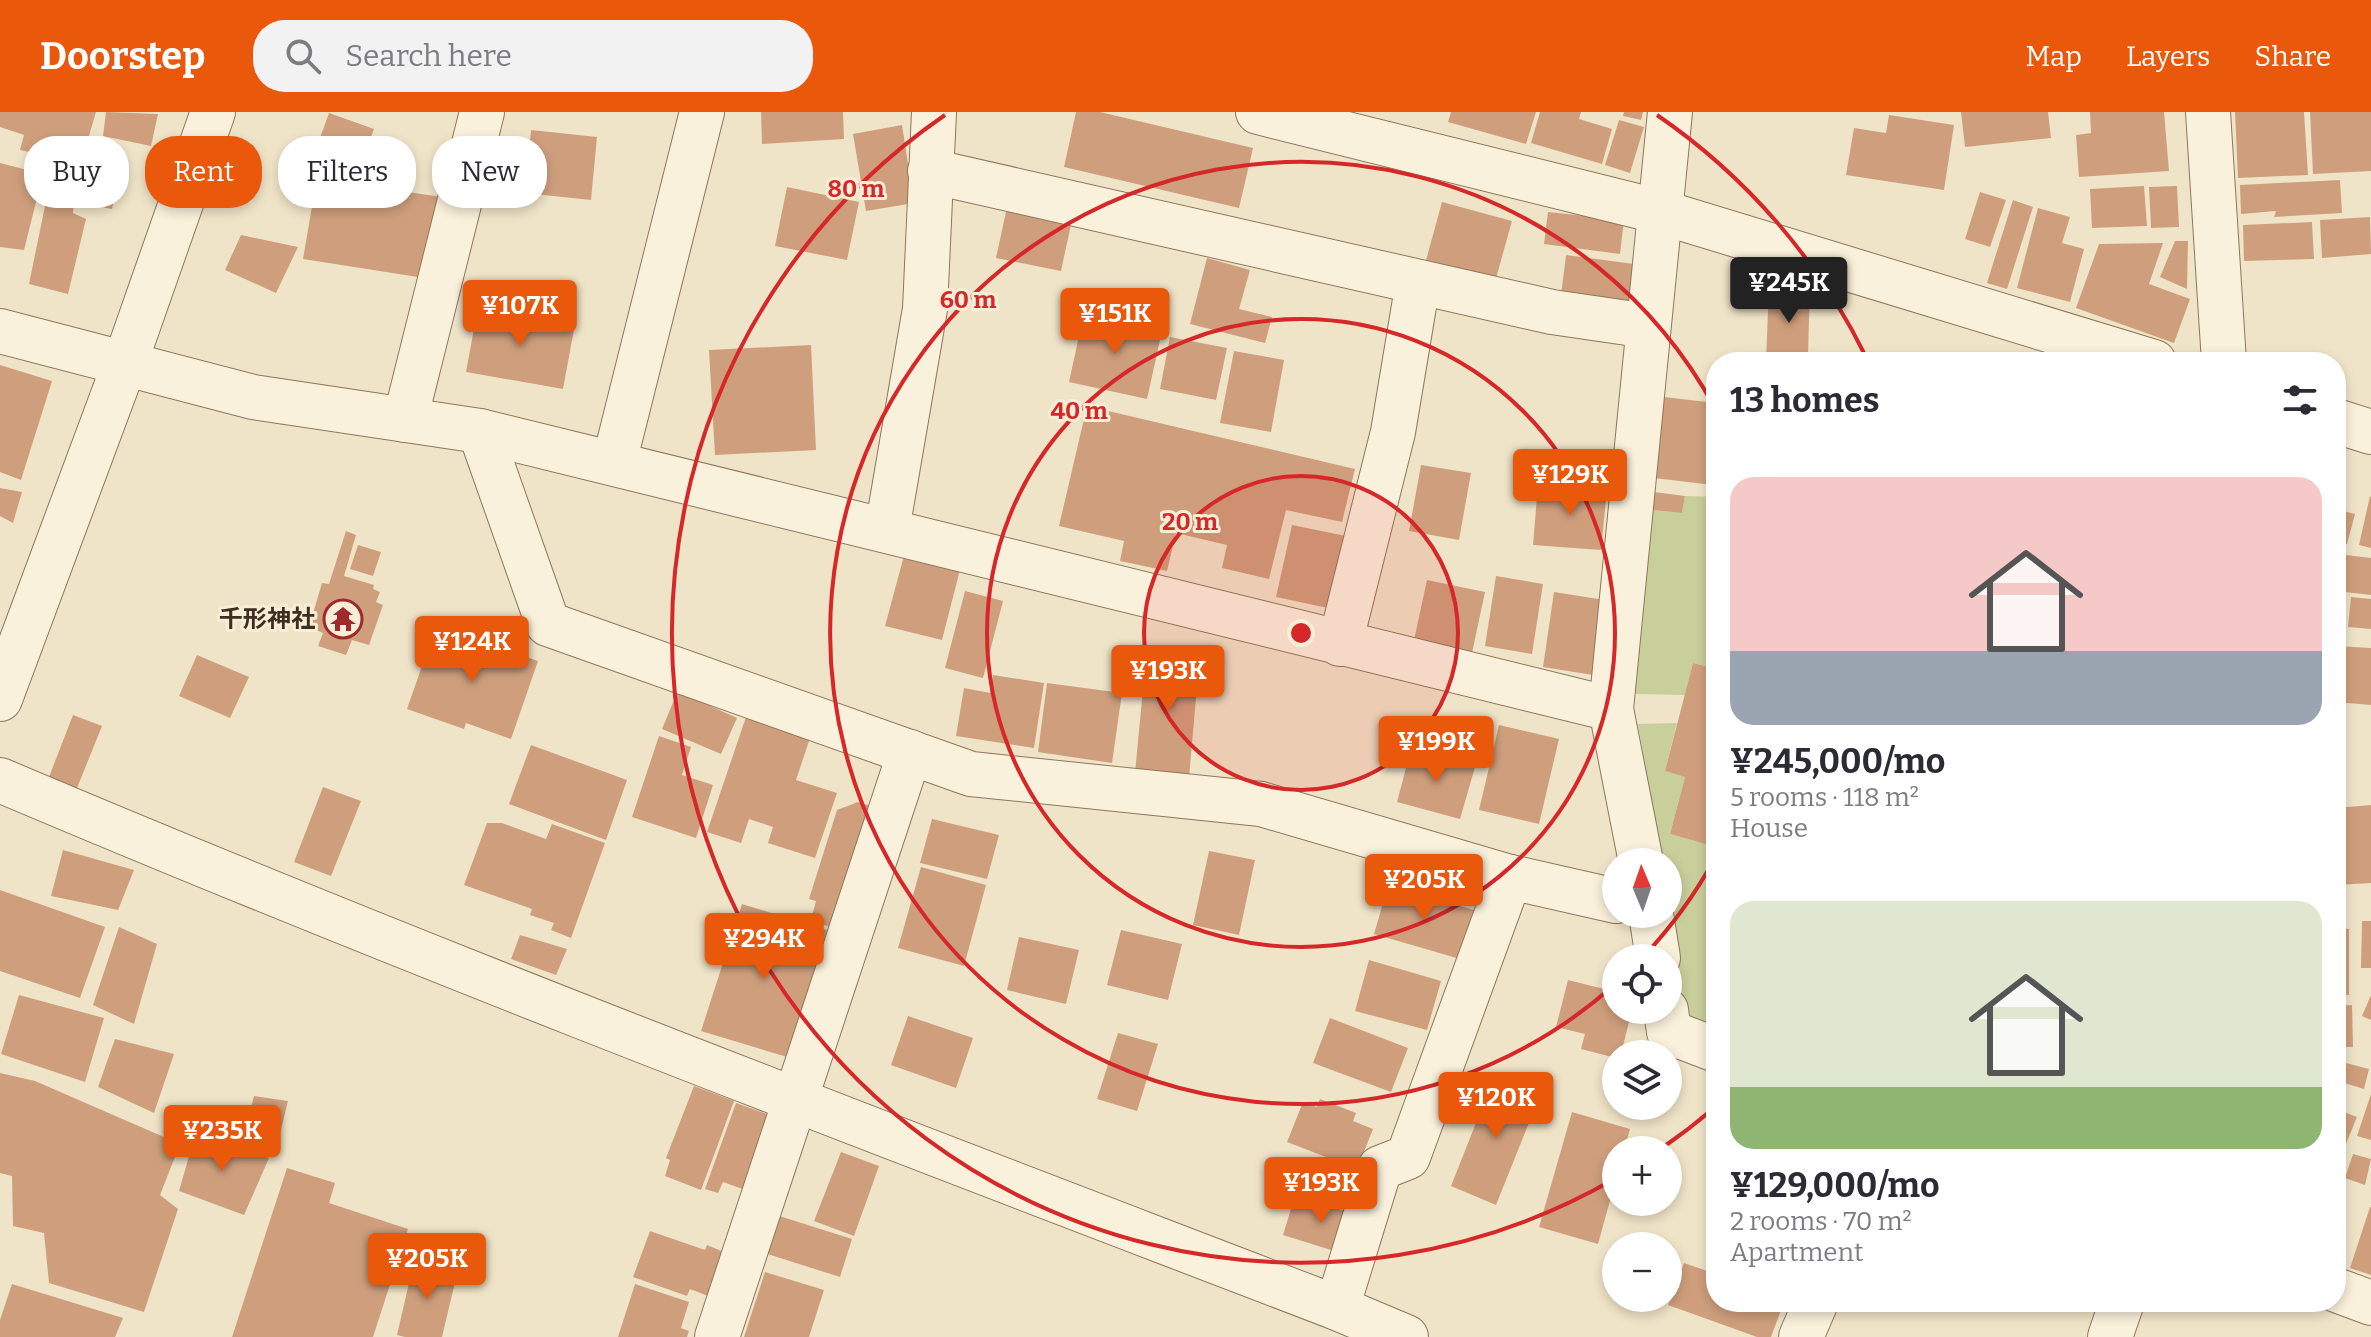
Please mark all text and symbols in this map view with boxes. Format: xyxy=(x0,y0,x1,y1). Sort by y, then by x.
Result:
search box xyxy=(253,20,813,92)
text: Doorstep xyxy=(40,33,205,79)
icon: search xyxy=(281,34,325,78)
text: Search here xyxy=(345,38,512,74)
text: Map xyxy=(2025,40,2082,73)
text: Layers xyxy=(2126,40,2210,73)
text: Share xyxy=(2254,40,2331,73)
chip: Buy xyxy=(24,136,129,208)
chip: Rent xyxy=(145,136,262,208)
chip: Filters xyxy=(278,136,416,208)
chip: New xyxy=(432,136,547,208)
text: 80 m xyxy=(828,175,885,203)
pin: ¥245K xyxy=(1733,257,1845,325)
text: ¥245K xyxy=(1748,267,1830,298)
pin: ¥107K xyxy=(464,280,576,348)
text: 60 m xyxy=(940,286,996,314)
pin: ¥151K xyxy=(1059,288,1171,356)
text: ¥107K xyxy=(481,290,559,321)
text: ¥151K xyxy=(1078,298,1152,329)
icon: filters xyxy=(2278,378,2322,422)
text: 13 homes xyxy=(1730,380,1879,421)
text: 40 m xyxy=(1050,397,1108,425)
pin: ¥129K xyxy=(1514,449,1626,517)
text: ¥129K xyxy=(1531,459,1609,490)
text: 20 m xyxy=(1162,508,1218,536)
icon: home xyxy=(1954,529,2098,673)
temple icon: 千形神社 xyxy=(322,598,364,640)
place label: 千形神社 xyxy=(219,605,315,633)
pin: ¥124K xyxy=(416,616,528,684)
centre of rings xyxy=(1287,619,1315,647)
text: ¥124K xyxy=(433,626,511,657)
pin: ¥193K xyxy=(1112,645,1224,713)
text: ¥193K xyxy=(1129,655,1207,686)
pin: ¥199K xyxy=(1380,716,1492,784)
text: ¥199K xyxy=(1397,726,1475,757)
text: ¥245,000/mo xyxy=(1730,741,1946,782)
text: 5 rooms · 118 m² xyxy=(1730,782,1919,813)
text: House xyxy=(1730,813,1808,844)
north arrow xyxy=(1602,848,1682,928)
map controls xyxy=(1602,848,1682,1312)
pin: ¥205K xyxy=(1368,854,1480,922)
text: ¥205K xyxy=(1383,864,1465,895)
pin: ¥294K xyxy=(708,913,820,981)
text: ¥294K xyxy=(723,923,805,954)
button: locate xyxy=(1602,944,1682,1024)
icon: home xyxy=(1954,953,2098,1097)
button: layers xyxy=(1602,1040,1682,1120)
pin: ¥120K xyxy=(1440,1072,1552,1140)
text: ¥120K xyxy=(1456,1082,1536,1113)
pin: ¥235K xyxy=(166,1105,278,1173)
text: ¥235K xyxy=(182,1115,262,1146)
button: + xyxy=(1602,1136,1682,1216)
pin: ¥193K xyxy=(1265,1157,1377,1225)
text: ¥129,000/mo xyxy=(1730,1165,1940,1206)
text: ¥193K xyxy=(1282,1167,1360,1198)
text: 2 rooms · 70 m² xyxy=(1730,1206,1912,1237)
button: − xyxy=(1602,1232,1682,1312)
pin: ¥205K xyxy=(371,1233,483,1301)
text: Apartment xyxy=(1730,1237,1863,1268)
text: ¥205K xyxy=(386,1243,468,1274)

